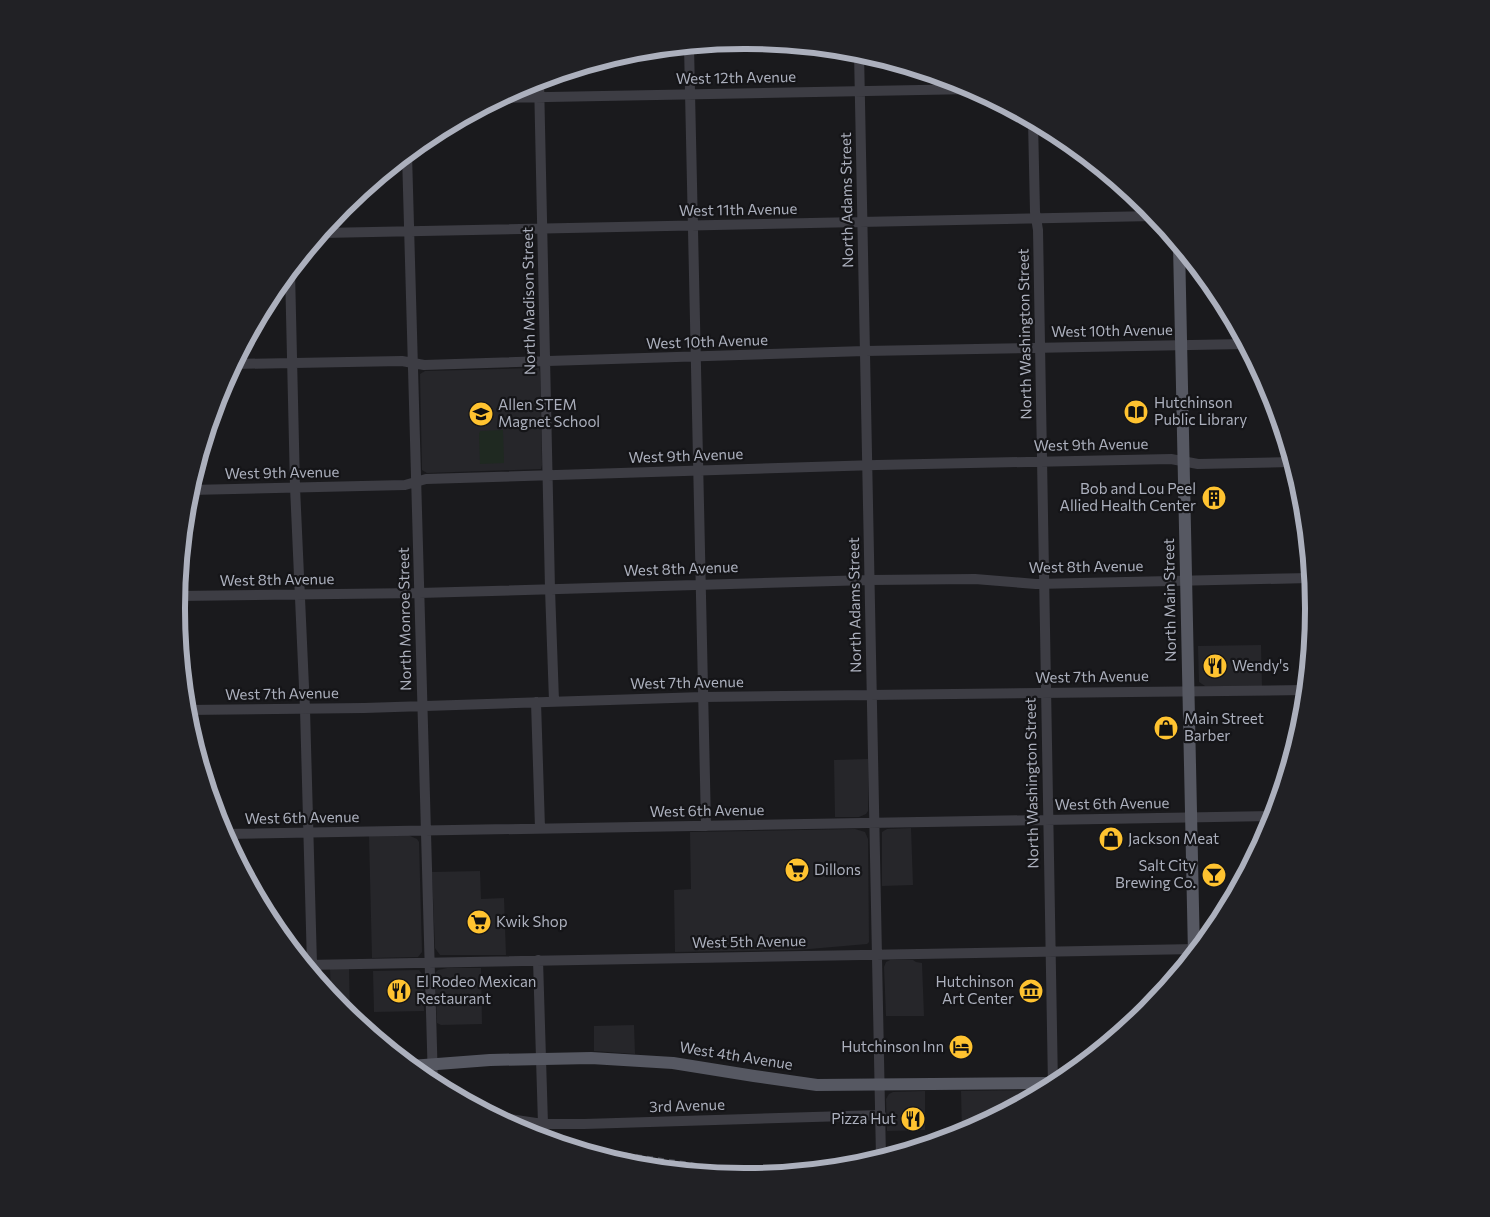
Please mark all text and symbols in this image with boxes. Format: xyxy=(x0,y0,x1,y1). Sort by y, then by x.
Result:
street label: West 12th Avenue xyxy=(676,67,796,87)
street label: North Adams Street xyxy=(836,132,856,268)
street label: West 11th Avenue xyxy=(679,199,797,219)
street label: North Madison Street xyxy=(518,227,538,375)
street label: North Washington Street xyxy=(1014,248,1034,420)
street label: West 10th Avenue xyxy=(1051,320,1173,340)
street label: West 10th Avenue xyxy=(646,330,768,352)
place label: Hutchinson Public Library xyxy=(1154,393,1248,428)
place label: Allen STEM Magnet School xyxy=(498,395,600,430)
library icon: Hutchinson Public Library xyxy=(1123,399,1149,425)
school or university icon: Allen STEM Magnet School xyxy=(468,401,494,427)
street label: West 9th Avenue xyxy=(1033,434,1149,454)
street label: West 9th Avenue xyxy=(628,444,744,466)
street label: West 9th Avenue xyxy=(224,462,340,482)
place label: Bob and Lou Peel Allied Health Center xyxy=(1060,479,1196,514)
building icon: Bob and Lou Peel Allied Health Center xyxy=(1201,485,1227,511)
street label: North Adams Street xyxy=(844,537,864,673)
street label: North Main Street xyxy=(1159,538,1179,662)
street label: North Monroe Street xyxy=(394,547,414,691)
street label: West 8th Avenue xyxy=(1028,556,1144,576)
street label: West 8th Avenue xyxy=(623,557,739,579)
street label: West 8th Avenue xyxy=(219,569,335,589)
restaurant icon: Wendy's xyxy=(1202,653,1228,679)
place label: Wendy's xyxy=(1232,656,1289,674)
street label: West 7th Avenue xyxy=(1035,666,1149,686)
street label: West 7th Avenue xyxy=(630,672,744,692)
street label: West 7th Avenue xyxy=(225,683,339,703)
street label: North Washington Street xyxy=(1021,697,1041,869)
place label: Main Street Barber xyxy=(1184,709,1264,744)
shop icon: Main Street Barber xyxy=(1153,715,1179,741)
street label: West 6th Avenue xyxy=(1054,793,1170,813)
street label: West 6th Avenue xyxy=(649,800,765,820)
street label: West 6th Avenue xyxy=(244,807,360,827)
shop icon: Jackson Meat xyxy=(1098,826,1124,852)
place label: Jackson Meat xyxy=(1128,829,1219,847)
place label: Salt City Brewing Co. xyxy=(1115,856,1196,891)
supermarket icon: Dillons xyxy=(784,857,810,883)
place label: Dillons xyxy=(814,860,861,878)
bar icon: Salt City Brewing Co. xyxy=(1201,862,1227,888)
supermarket icon: Kwik Shop xyxy=(466,909,492,935)
place label: Kwik Shop xyxy=(496,912,568,930)
street label: West 5th Avenue xyxy=(692,931,806,951)
place label: El Rodeo Mexican Restaurant xyxy=(416,972,536,1007)
place label: Hutchinson Art Center xyxy=(935,972,1014,1007)
restaurant icon: El Rodeo Mexican Restaurant xyxy=(386,978,412,1004)
museum icon: Hutchinson Art Center xyxy=(1018,978,1044,1004)
hotel icon: Hutchinson Inn xyxy=(948,1034,974,1060)
street label: West 4th Avenue xyxy=(678,1037,794,1073)
place label: Hutchinson Inn xyxy=(841,1037,944,1055)
street label: 3rd Avenue xyxy=(649,1095,725,1115)
restaurant icon: Pizza Hut xyxy=(900,1106,926,1132)
place label: Pizza Hut xyxy=(831,1109,896,1127)

